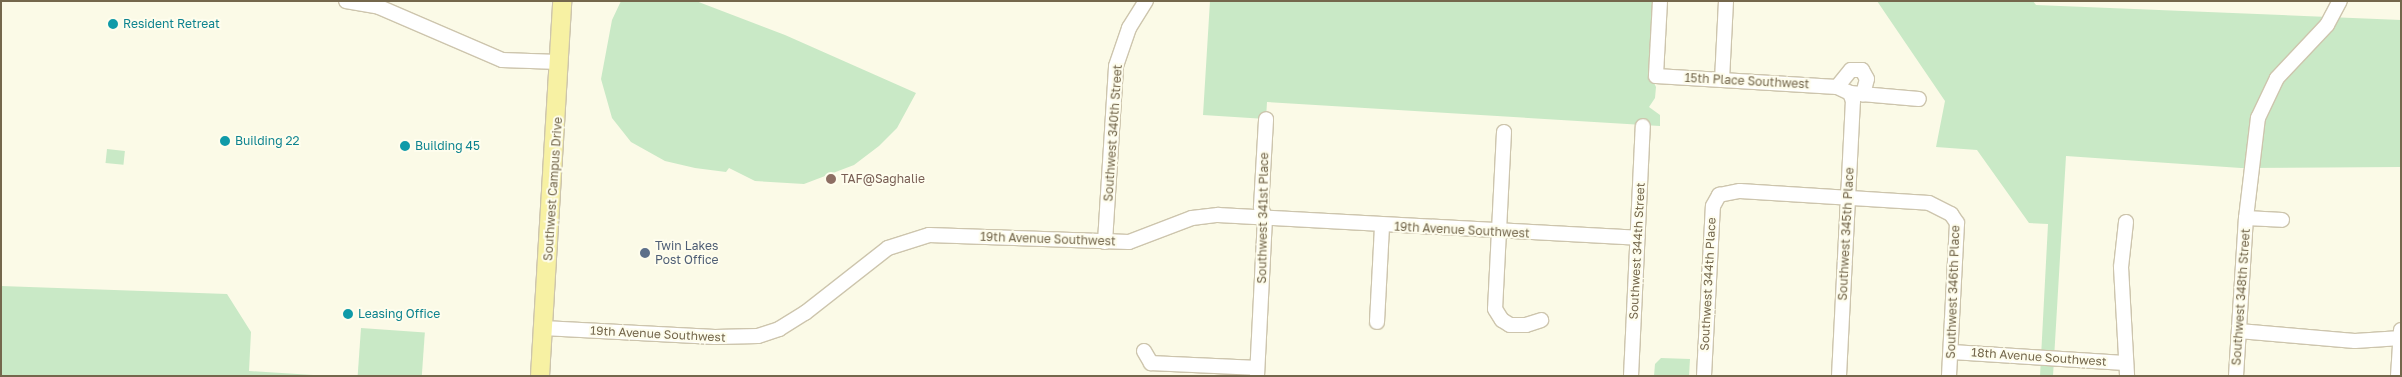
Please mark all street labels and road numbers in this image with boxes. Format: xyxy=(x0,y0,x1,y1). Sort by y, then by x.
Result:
street label: Southwest 340th Street xyxy=(1101,64,1125,202)
street label: 15th Place Southwest xyxy=(1684,71,1810,91)
street label: Southwest Campus Drive xyxy=(541,117,565,261)
street label: Southwest 341st Place xyxy=(1255,152,1271,284)
street label: Southwest 345th Place xyxy=(1835,167,1857,301)
street label: Southwest 344th Street xyxy=(1626,182,1648,320)
street label: Southwest 344th Place xyxy=(1697,217,1719,351)
street label: 19th Avenue Southwest xyxy=(1394,219,1530,241)
street label: Southwest 346th Place xyxy=(1943,225,1963,359)
street label: Southwest 348th Street xyxy=(2229,228,2253,366)
street label: 19th Avenue Southwest xyxy=(980,229,1116,249)
street label: 19th Avenue Southwest xyxy=(590,323,726,345)
street label: 18th Avenue Southwest xyxy=(1971,345,2107,369)

